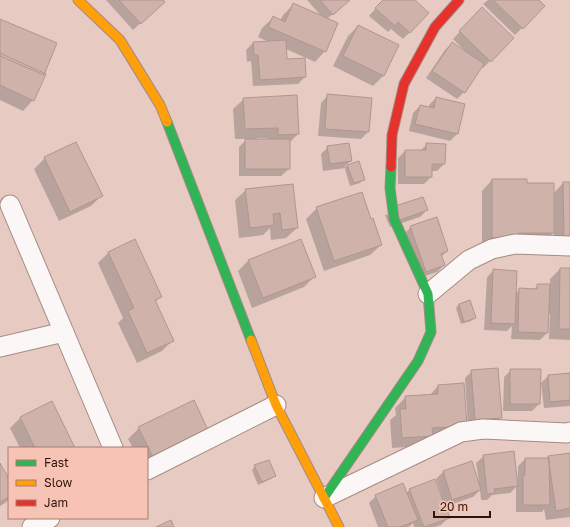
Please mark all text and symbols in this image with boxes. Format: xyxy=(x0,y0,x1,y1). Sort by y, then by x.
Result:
legend xyxy=(8,447,148,519)
text: Fast xyxy=(44,455,69,470)
text: Slow xyxy=(44,475,72,490)
scale bar xyxy=(434,493,490,519)
text: Jam xyxy=(44,495,68,510)
text: 20 m xyxy=(440,499,468,514)

